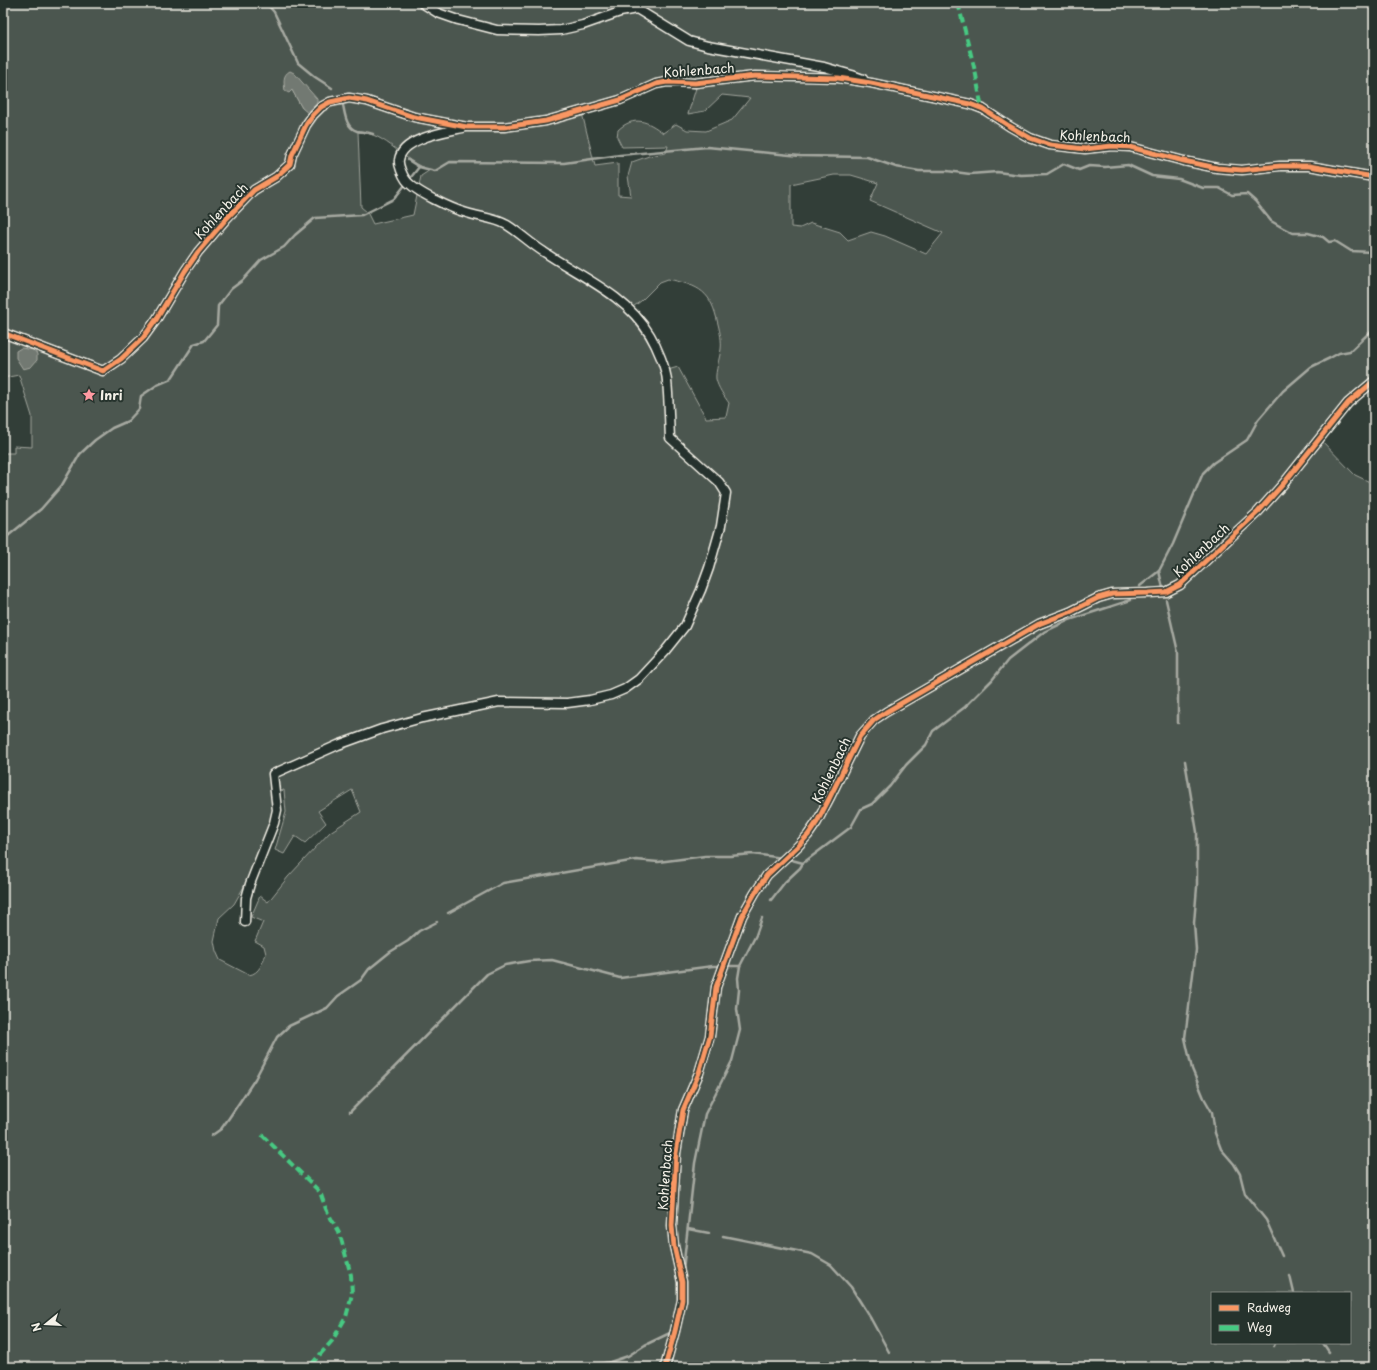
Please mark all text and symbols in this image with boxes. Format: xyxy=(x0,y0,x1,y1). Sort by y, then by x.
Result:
street label: Kohlenbach xyxy=(663,58,735,81)
street label: Kohlenbach xyxy=(1059,125,1131,146)
street label: Kohlenbach xyxy=(189,178,252,243)
place label: Inri xyxy=(100,385,123,404)
place icon: Inri xyxy=(81,387,97,403)
street label: Kohlenbach xyxy=(1168,518,1233,581)
street label: Kohlenbach xyxy=(806,734,855,806)
street label: Kohlenbach xyxy=(653,1139,676,1211)
legend xyxy=(1211,1292,1351,1344)
text: Radweg xyxy=(1247,1298,1291,1316)
north arrow xyxy=(26,1304,66,1344)
text: Weg xyxy=(1247,1318,1272,1336)
text: N xyxy=(26,1320,45,1334)

